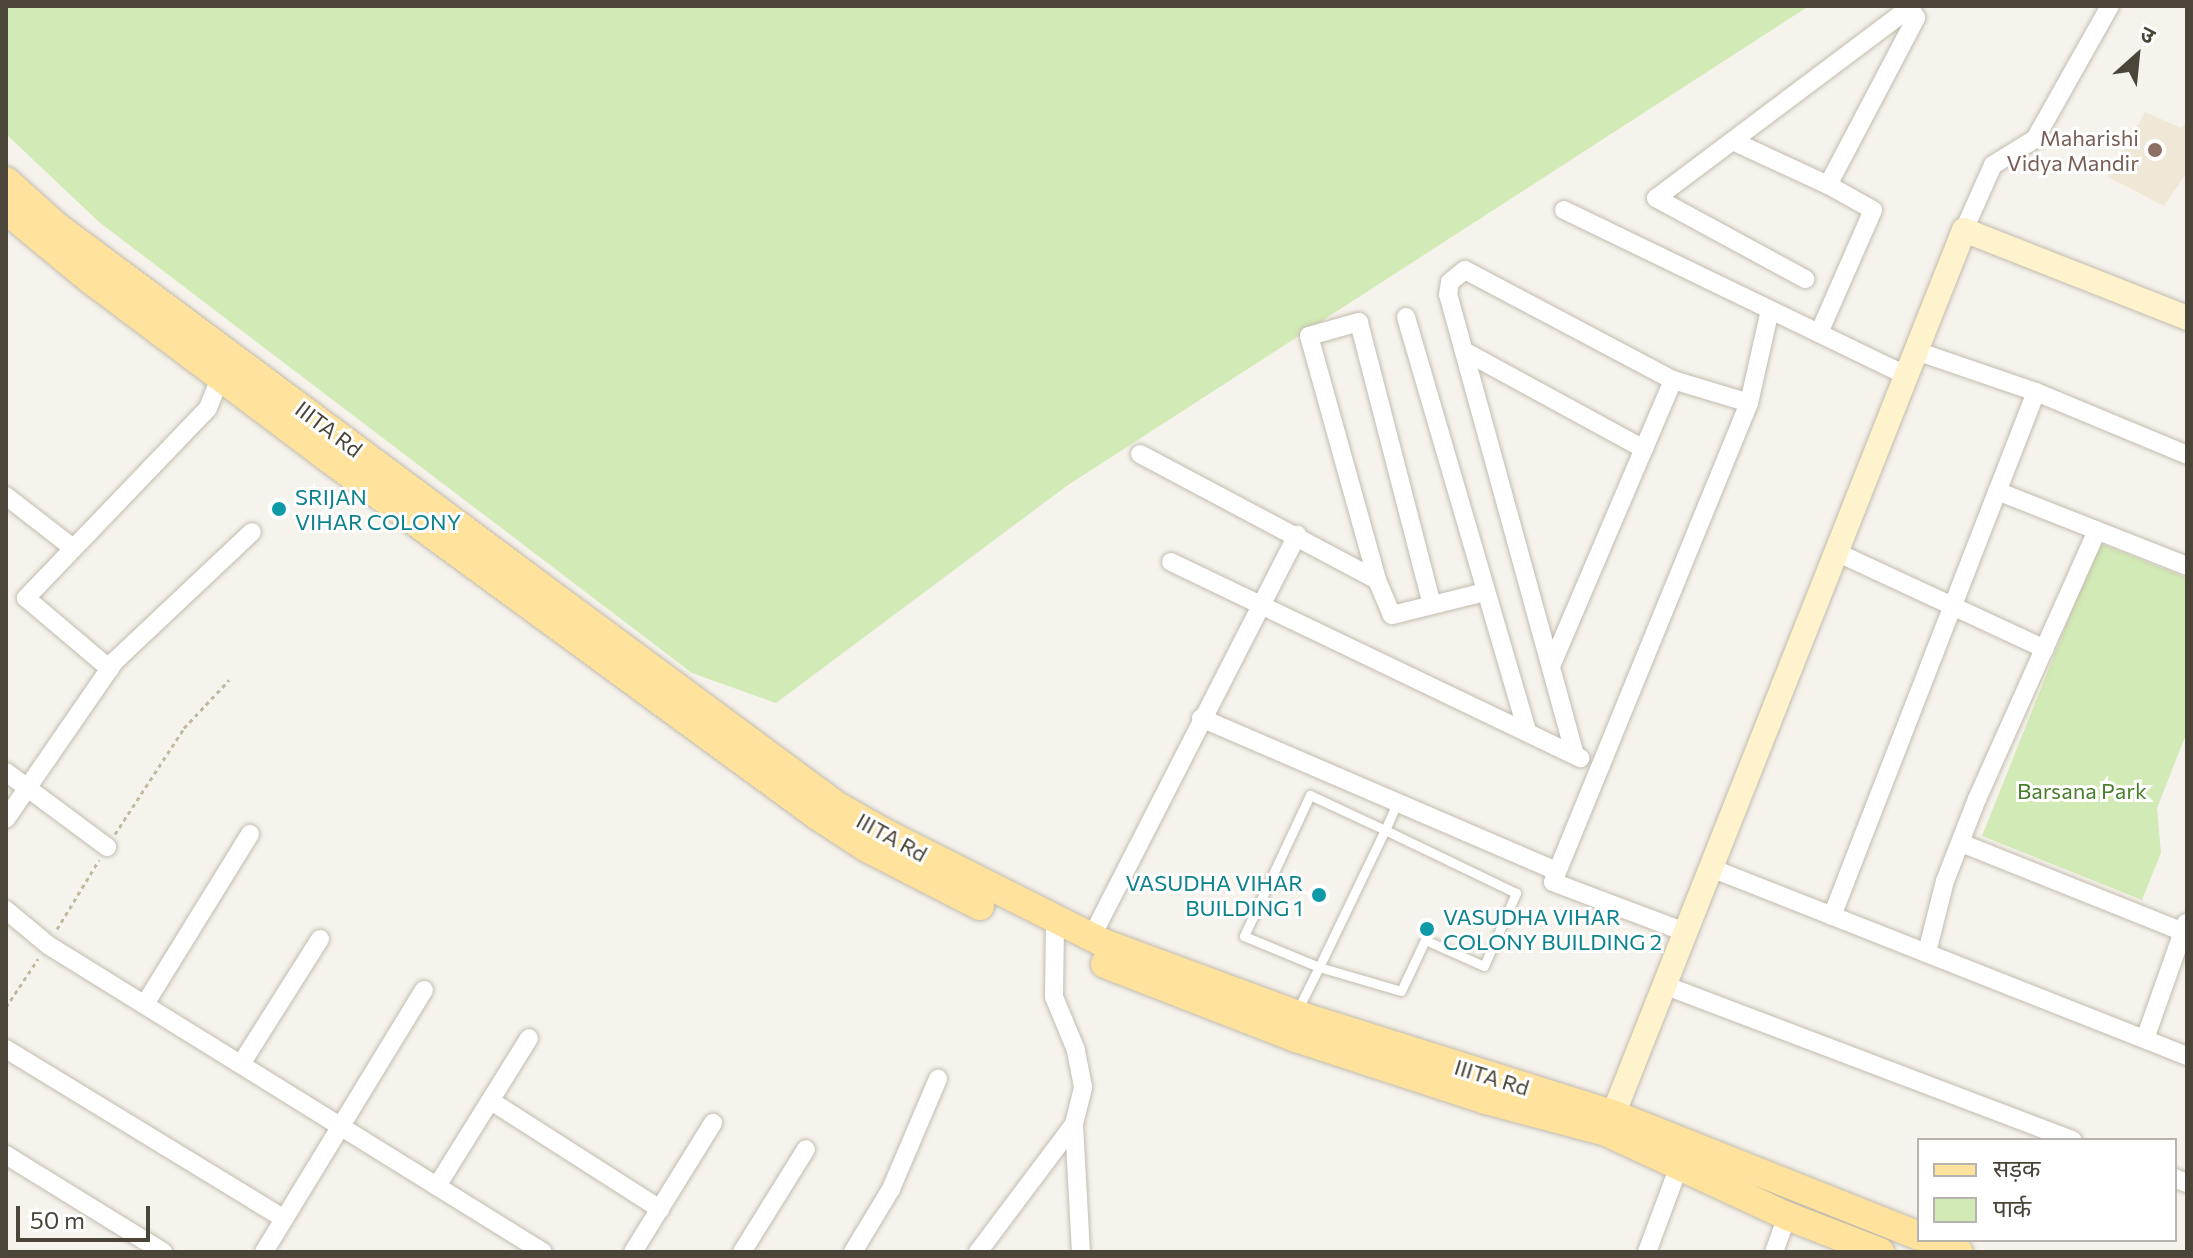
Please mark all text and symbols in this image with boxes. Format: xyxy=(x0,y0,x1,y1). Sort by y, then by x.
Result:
north arrow xyxy=(2097,16,2177,96)
text: उ xyxy=(2136,19,2160,49)
place label: Maharishi Vidya Mandir xyxy=(2007,124,2139,176)
marker: Maharishi Vidya Mandir xyxy=(2146,141,2164,159)
street label: IIITA Rd xyxy=(290,395,368,463)
place label: SRIJAN VIHAR COLONY xyxy=(295,483,461,534)
marker: SRIJAN VIHAR COLONY xyxy=(270,500,288,518)
park label: Barsana Park xyxy=(2017,778,2147,804)
street label: IIITA Rd xyxy=(852,807,932,867)
place label: VASUDHA VIHAR BUILDING 1 xyxy=(1126,869,1303,920)
marker: VASUDHA VIHAR BUILDING 1 xyxy=(1310,886,1328,904)
place label: VASUDHA VIHAR COLONY BUILDING 2 xyxy=(1443,903,1662,954)
marker: VASUDHA VIHAR COLONY BUILDING 2 xyxy=(1418,920,1436,938)
street label: IIITA Rd xyxy=(1451,1053,1533,1101)
legend xyxy=(1917,1138,2177,1242)
text: सड़क xyxy=(1993,1153,2041,1182)
scale bar xyxy=(20,1190,154,1240)
text: पार्क xyxy=(1993,1193,2031,1222)
text: 50 m xyxy=(30,1205,85,1234)

